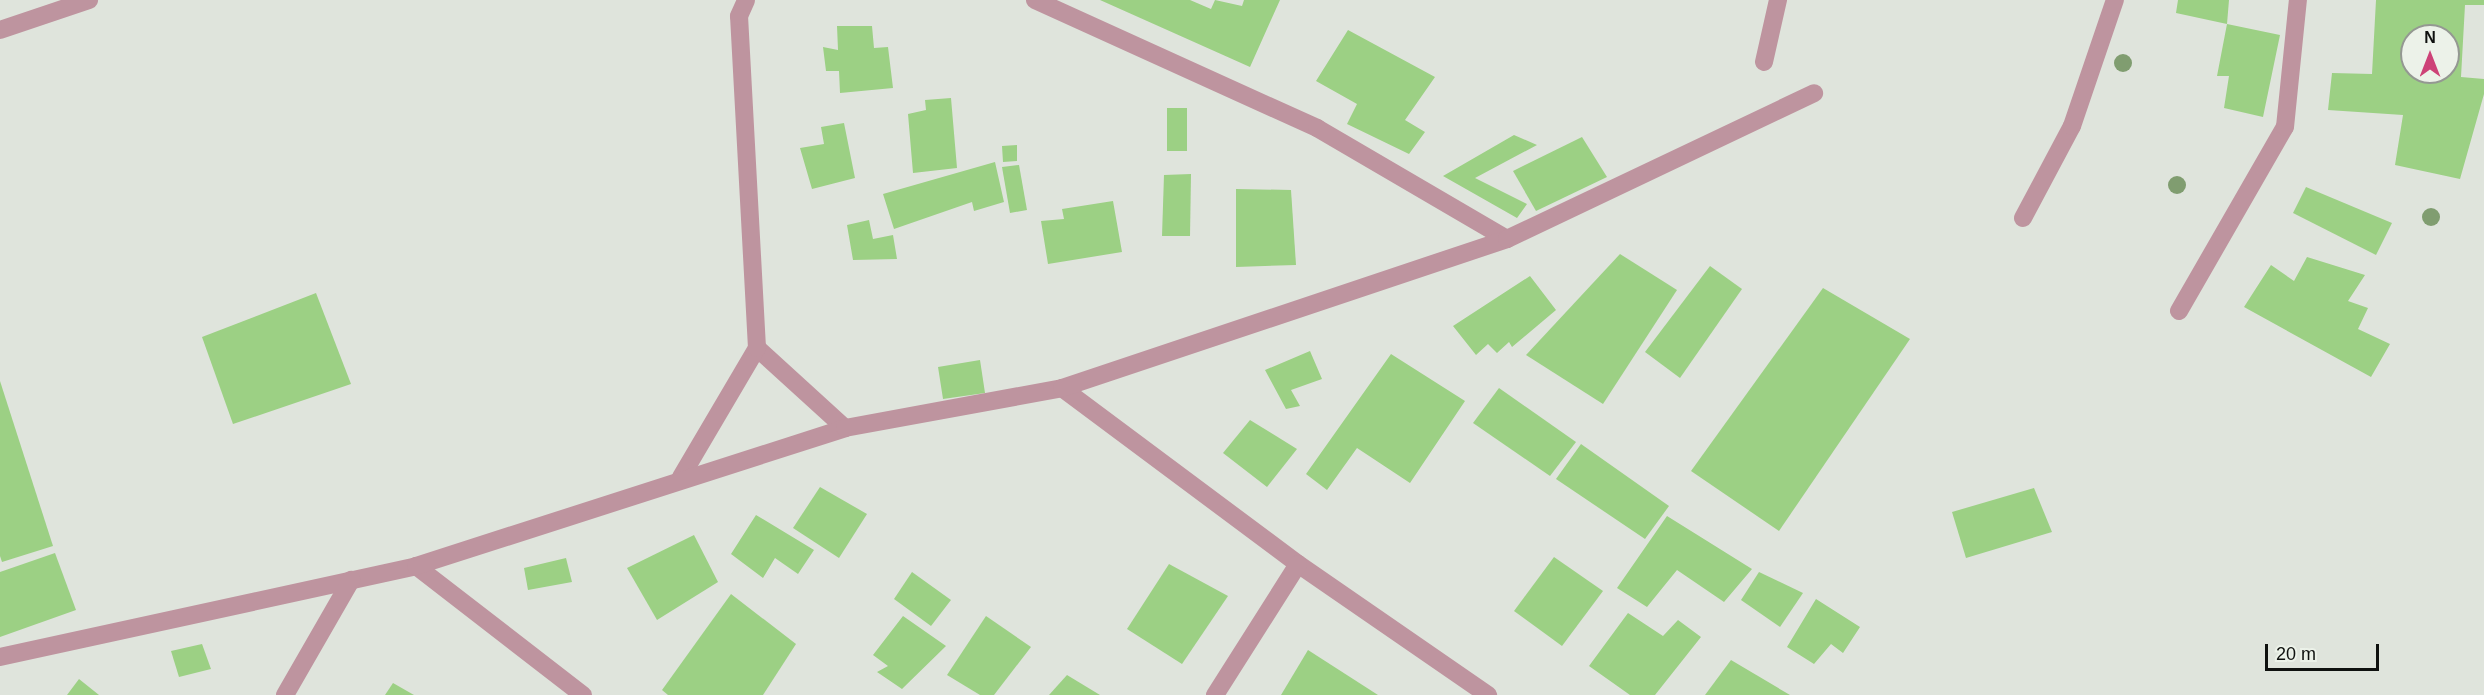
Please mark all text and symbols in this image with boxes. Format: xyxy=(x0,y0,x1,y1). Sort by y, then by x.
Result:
north arrow xyxy=(2400,24,2460,84)
text: N xyxy=(2424,29,2436,46)
scale bar xyxy=(2268,632,2382,670)
text: 20 m xyxy=(2276,644,2316,664)

